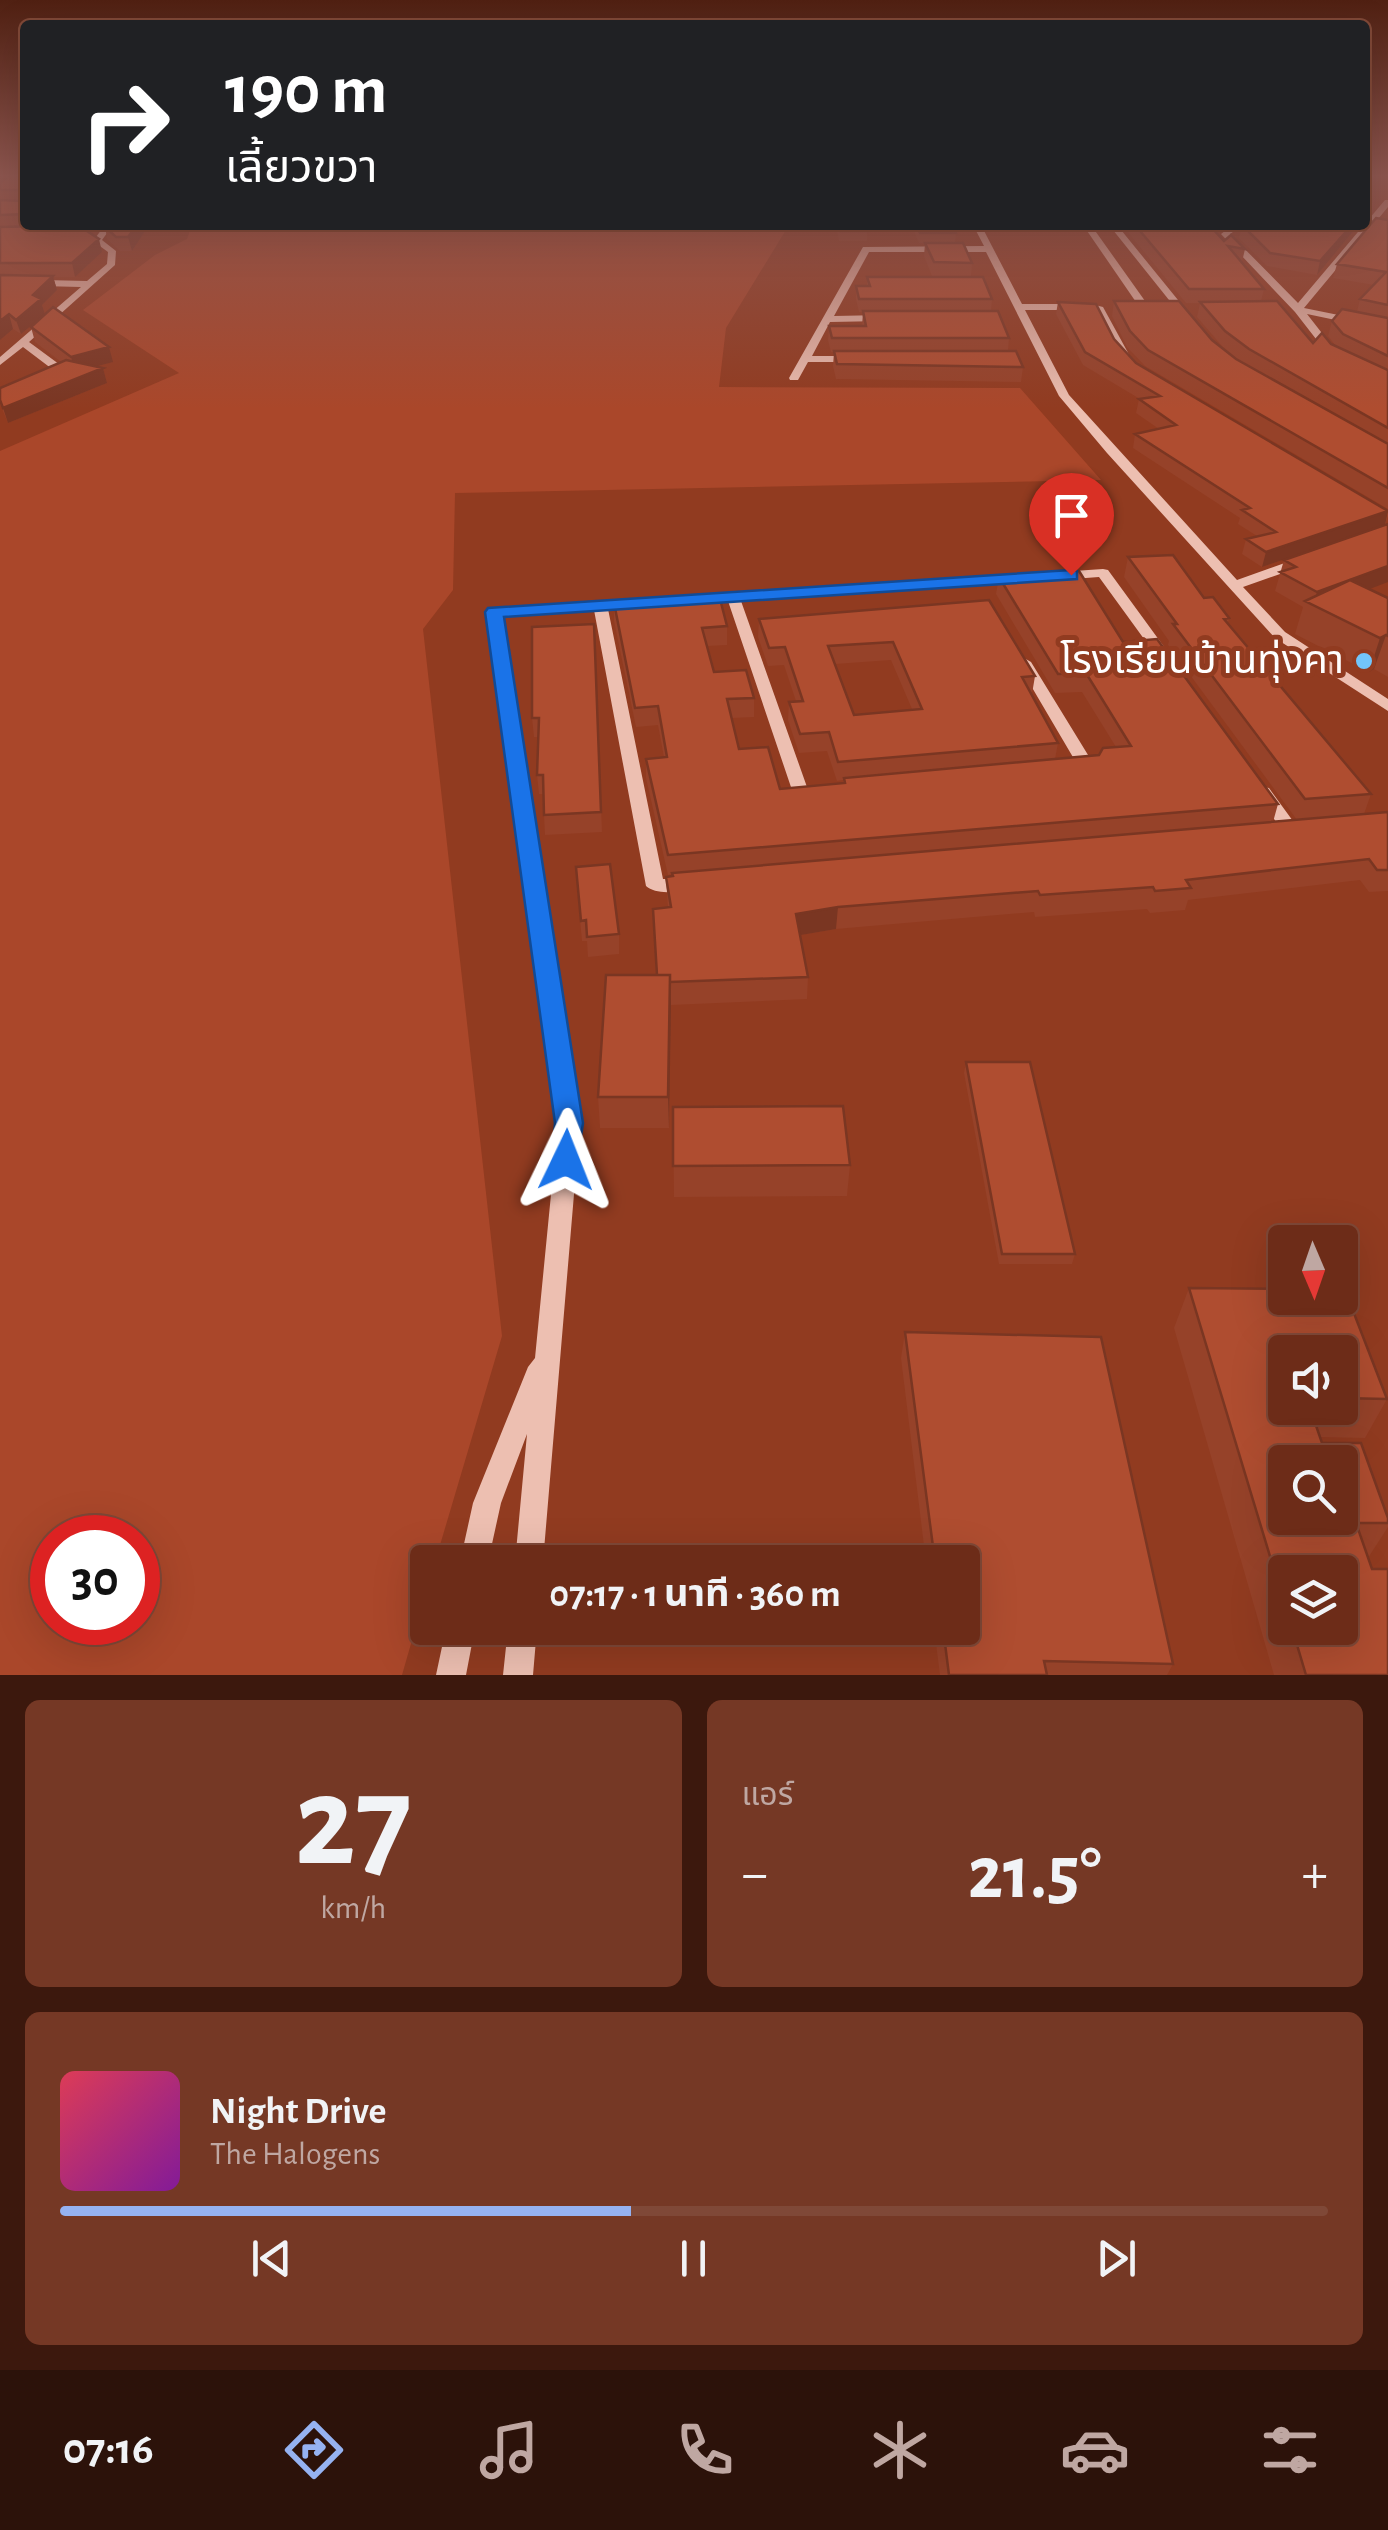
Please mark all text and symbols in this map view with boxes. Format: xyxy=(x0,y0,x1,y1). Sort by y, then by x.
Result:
text: 190 m xyxy=(225,56,388,126)
icon: right xyxy=(60,60,190,190)
text: เลี้ยวขวา xyxy=(225,146,377,191)
pin xyxy=(1029,473,1114,576)
icon: arrive xyxy=(1044,488,1099,543)
place label: โรงเรียนบ้านทุ่งคา xyxy=(1060,639,1344,683)
marker: โรงเรียนบ้านทุ่งคา xyxy=(1353,650,1375,672)
position arrow xyxy=(514,1108,618,1212)
north arrow xyxy=(1268,1225,1358,1315)
map controls xyxy=(1268,1225,1358,1645)
button: sound xyxy=(1268,1335,1358,1425)
button: search xyxy=(1268,1445,1358,1535)
speed limit sign: 30 xyxy=(30,1515,160,1645)
button: layers xyxy=(1268,1555,1358,1645)
text: 07:17 · 1 นาที · 360 m xyxy=(549,1576,841,1614)
text: 27 xyxy=(295,1759,412,1889)
text: แอร์ xyxy=(742,1779,793,1811)
text: 21.5° xyxy=(968,1837,1102,1912)
text: − xyxy=(742,1847,768,1902)
text: + xyxy=(1302,1847,1328,1902)
text: km/h xyxy=(320,1892,386,1924)
text: Night Drive xyxy=(210,2093,386,2131)
text: The Halogens xyxy=(210,2138,380,2170)
icon: previous xyxy=(244,2231,299,2286)
icon: pause xyxy=(666,2231,721,2286)
icon: next xyxy=(1089,2231,1144,2286)
icon: directions xyxy=(279,2415,349,2485)
icon: music xyxy=(474,2415,544,2485)
icon: phone xyxy=(670,2415,740,2485)
icon: climate xyxy=(865,2415,935,2485)
icon: car xyxy=(1060,2415,1130,2485)
icon: filters xyxy=(1255,2415,1325,2485)
text: 07:16 xyxy=(63,2427,154,2472)

